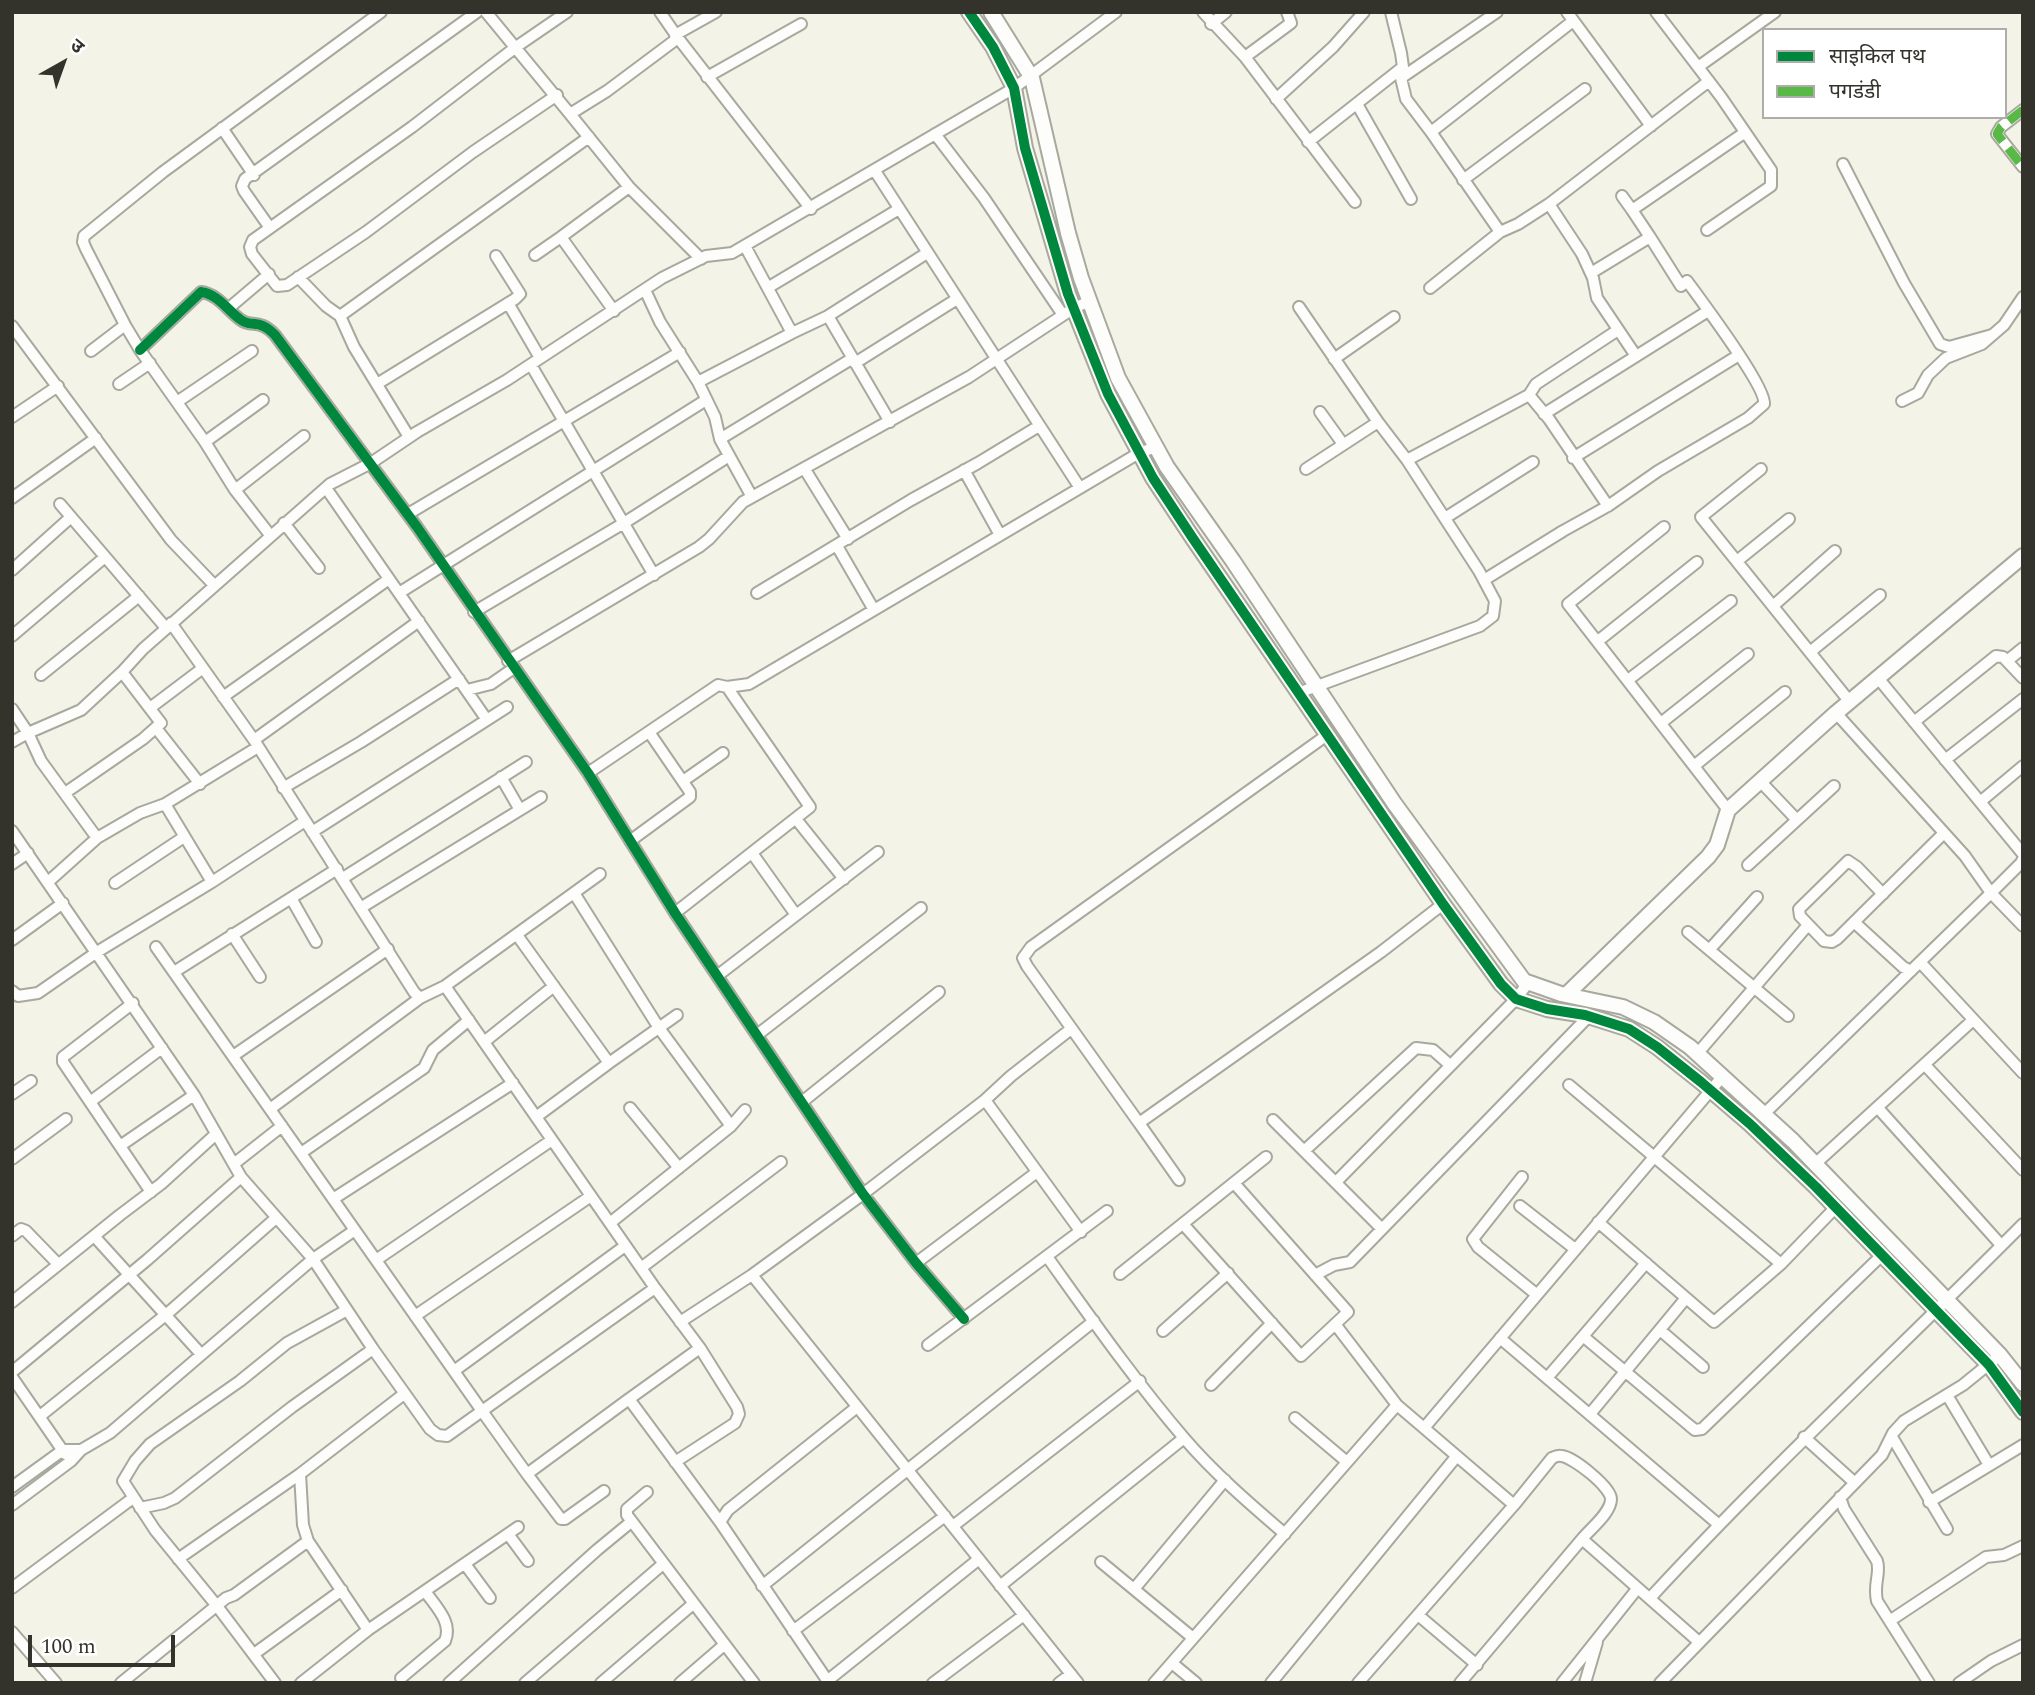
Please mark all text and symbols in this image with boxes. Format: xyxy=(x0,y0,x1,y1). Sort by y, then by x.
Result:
north arrow xyxy=(28,28,98,98)
legend xyxy=(1762,28,2007,119)
text: उ xyxy=(63,32,90,61)
text: साइकिल पथ xyxy=(1829,41,1925,73)
text: पगडंडी xyxy=(1829,76,1881,108)
scale bar xyxy=(32,1622,178,1666)
text: 100 m xyxy=(41,1631,96,1663)

